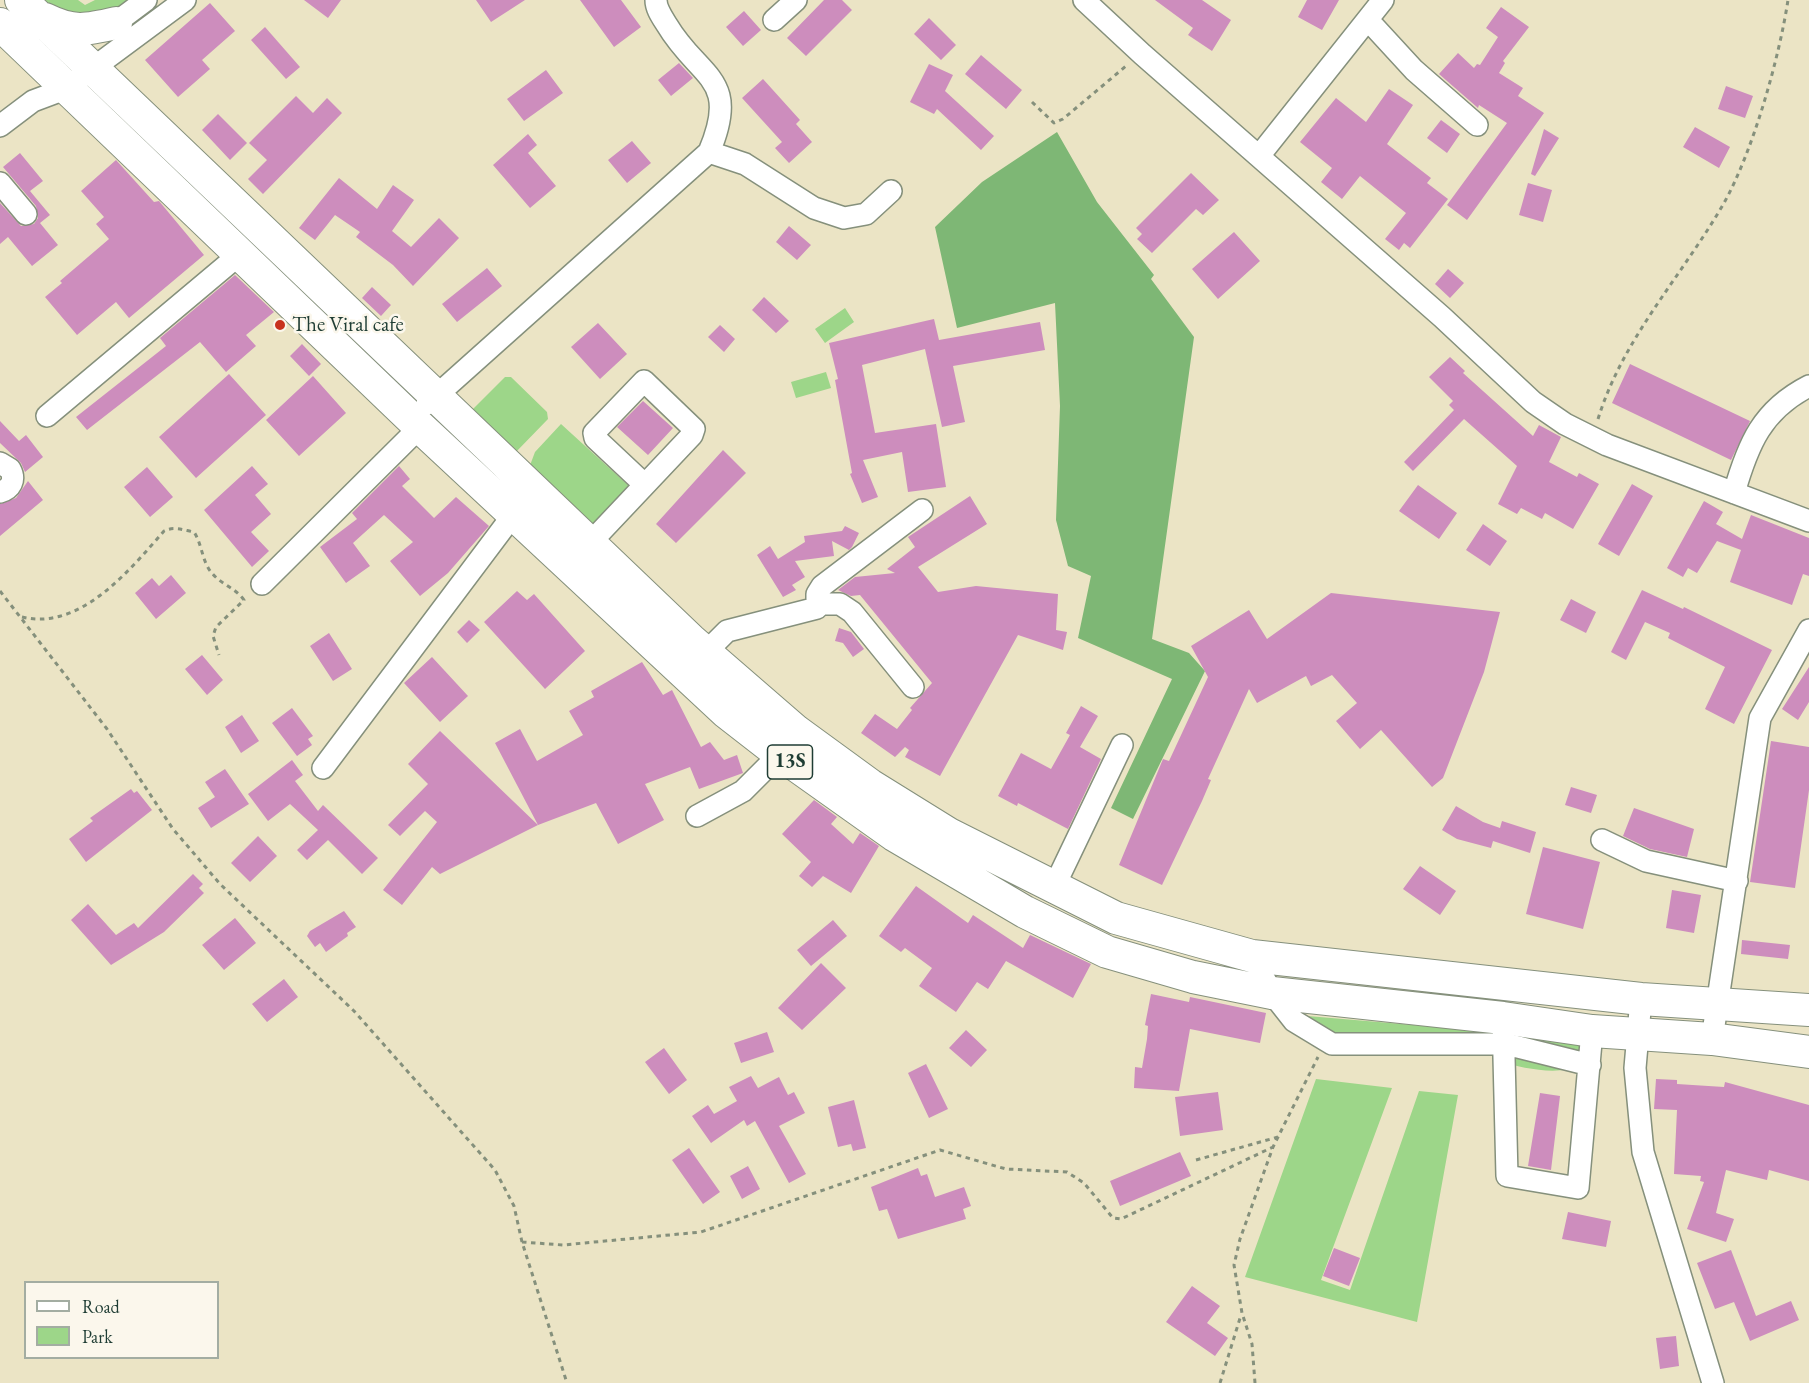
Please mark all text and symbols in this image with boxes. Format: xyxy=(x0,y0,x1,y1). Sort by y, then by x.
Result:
place label: The Viral cafe xyxy=(292,312,404,338)
marker: The Viral cafe xyxy=(273,318,287,332)
road number: 13S xyxy=(768,745,812,779)
legend xyxy=(24,1281,219,1359)
text: Road xyxy=(82,1295,120,1318)
text: Park xyxy=(82,1325,113,1348)

